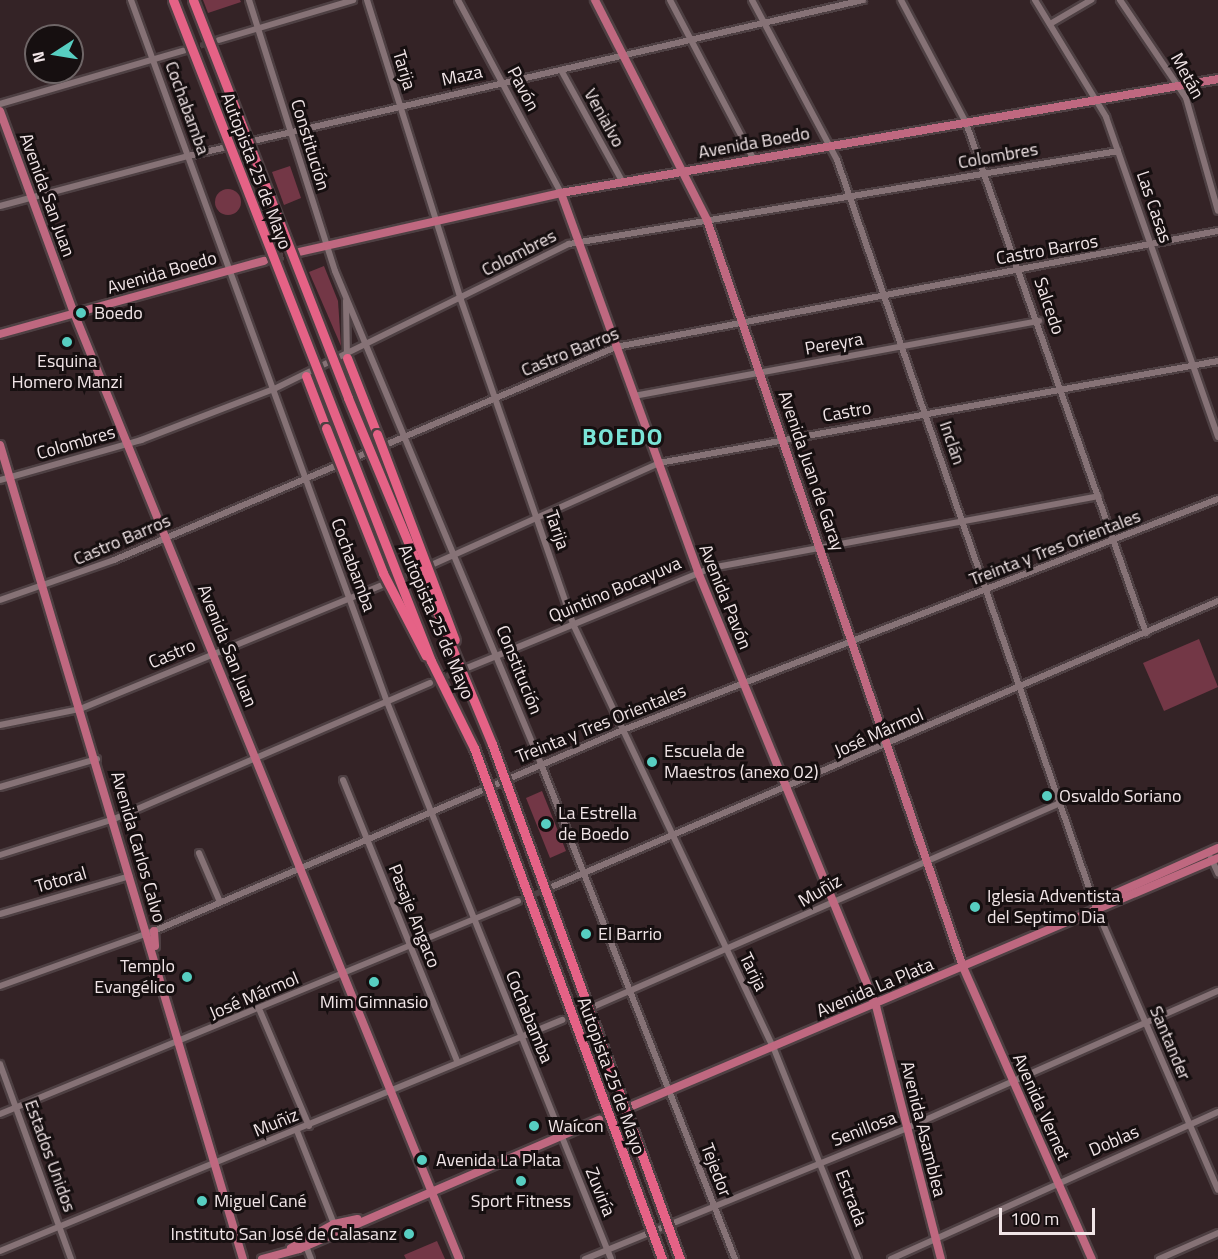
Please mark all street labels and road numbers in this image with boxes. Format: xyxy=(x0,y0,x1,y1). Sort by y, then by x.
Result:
street label: Tarija xyxy=(388,48,420,92)
street label: Metán xyxy=(1166,49,1208,103)
street label: Cochabamba xyxy=(160,58,214,158)
street label: Maza xyxy=(440,61,484,91)
street label: Pavón xyxy=(502,63,544,115)
street label: Venialvo xyxy=(579,85,629,151)
street label: Autopista 25 de Mayo xyxy=(216,90,296,252)
street label: Constitución xyxy=(286,97,334,193)
street label: Avenida Boedo xyxy=(697,123,811,163)
street label: Avenida San Juan xyxy=(15,130,79,260)
street label: Colombres xyxy=(956,138,1040,174)
street label: Las Casas xyxy=(1132,168,1176,246)
street label: Colombres xyxy=(478,225,560,281)
street label: Castro Barros xyxy=(994,230,1100,270)
street label: Avenida Boedo xyxy=(105,247,219,299)
street label: Salcedo xyxy=(1029,275,1069,337)
street label: Castro Barros xyxy=(518,323,622,381)
street label: Pereyra xyxy=(803,328,865,360)
street label: Avenida Juan de Garay xyxy=(773,388,849,554)
street label: Castro xyxy=(821,397,873,427)
street label: Inclán xyxy=(934,418,970,468)
street label: Colombres xyxy=(34,421,118,465)
street label: Treinta y Tres Orientales xyxy=(966,505,1144,591)
street label: Tarija xyxy=(540,508,574,552)
street label: Castro Barros xyxy=(70,510,174,570)
street label: Cochabamba xyxy=(326,515,380,615)
street label: Autopista 25 de Mayo xyxy=(394,541,478,703)
street label: Avenida Pavón xyxy=(694,541,756,653)
street label: Quintino Bocayuva xyxy=(546,552,684,628)
street label: Avenida San Juan xyxy=(193,582,261,710)
street label: Constitución xyxy=(491,622,547,718)
street label: Castro xyxy=(145,634,199,674)
street label: Treinta y Tres Orientales xyxy=(513,680,689,768)
street label: José Mármol xyxy=(831,704,927,762)
street label: Avenida Carlos Calvo xyxy=(106,769,170,925)
street label: Pasaje Angaco xyxy=(383,861,445,971)
street label: Totoral xyxy=(33,862,89,898)
street label: Muñiz xyxy=(794,870,846,912)
street label: Tarija xyxy=(735,949,771,995)
street label: Avenida La Plata xyxy=(813,954,937,1022)
street label: José Mármol xyxy=(206,967,302,1025)
street label: Cochabamba xyxy=(501,968,557,1066)
street label: Autopista 25 de Mayo xyxy=(572,994,650,1158)
street label: Santander xyxy=(1145,1003,1195,1083)
street label: Avenida Vernet xyxy=(1008,1050,1074,1164)
street label: Avenida Asamblea xyxy=(896,1059,950,1199)
street label: Estados Unidos xyxy=(20,1097,80,1215)
street label: Muñiz xyxy=(250,1104,302,1142)
street label: Senillosa xyxy=(829,1107,899,1151)
street label: Doblas xyxy=(1086,1121,1142,1161)
street label: Tejedor xyxy=(696,1140,736,1200)
street label: Zuviría xyxy=(580,1164,620,1220)
street label: Estrada xyxy=(830,1167,872,1229)

